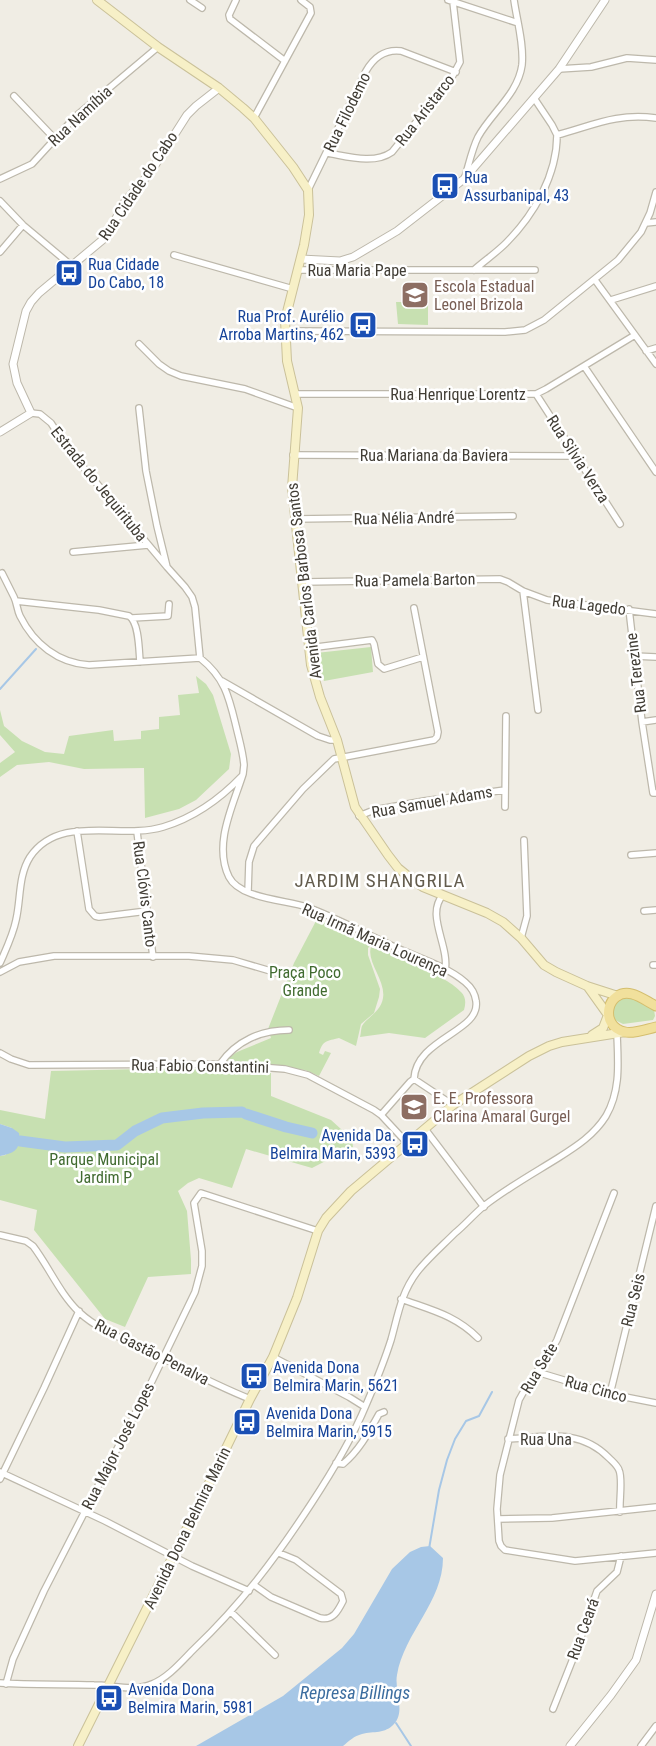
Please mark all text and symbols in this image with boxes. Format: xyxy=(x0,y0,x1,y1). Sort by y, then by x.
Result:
street label: Rua Filodemo xyxy=(320,69,374,155)
street label: Rua Aristarco xyxy=(391,71,459,149)
street label: Rua Namíbia xyxy=(44,82,116,150)
street label: Rua Cidade do Cabo xyxy=(95,128,181,244)
place label: Rua Assurbanipal, 43 xyxy=(464,168,569,205)
bus stop icon: Rua Assurbanipal, 43 xyxy=(430,171,460,201)
place label: Rua Cidade Do Cabo, 18 xyxy=(88,255,164,292)
bus stop icon: Rua Cidade Do Cabo, 18 xyxy=(54,258,84,288)
street label: Rua Maria Pape xyxy=(307,261,407,280)
place label: Escola Estadual Leonel Brizola xyxy=(434,277,534,314)
school or university icon: Escola Estadual Leonel Brizola xyxy=(400,280,430,310)
place label: Rua Prof. Aurélio Arroba Martins, 462 xyxy=(219,307,344,344)
bus stop icon: Rua Prof. Aurélio Arroba Martins, 462 xyxy=(348,310,378,340)
street label: Rua Henrique Lorentz xyxy=(390,385,526,404)
street label: Rua Silvia Verza xyxy=(543,412,613,506)
street label: Estrada do Jequirituba xyxy=(47,423,151,545)
street label: Rua Mariana da Baviera xyxy=(360,446,508,465)
street label: Avenida Carlos Barbosa Santos xyxy=(283,482,325,680)
street label: Rua Nélia André xyxy=(353,508,455,528)
street label: Rua Pamela Barton xyxy=(355,569,475,591)
street label: Rua Lagedo xyxy=(551,591,627,619)
street label: Rua Terezine xyxy=(622,632,650,714)
street label: Rua Samuel Adams xyxy=(370,782,494,822)
street label: Rua Clóvis Canto xyxy=(129,840,161,948)
district label: JARDIM SHANGRILA xyxy=(294,869,466,892)
street label: Rua Irmã Maria Lourença xyxy=(299,899,451,981)
park label: Praça Poco Grande xyxy=(269,963,341,1000)
street label: Rua Fabio Constantini xyxy=(131,1055,269,1077)
place label: E. E. Professora Clarina Amaral Gurgel xyxy=(433,1089,571,1126)
school or university icon: E. E. Professora Clarina Amaral Gurgel xyxy=(399,1092,429,1122)
place label: Avenida Da. Belmira Marin, 5393 xyxy=(270,1126,396,1163)
bus stop icon: Avenida Da. Belmira Marin, 5393 xyxy=(400,1129,430,1159)
park label: Parque Municipal Jardim P xyxy=(49,1150,159,1187)
street label: Rua Seis xyxy=(617,1271,649,1329)
street label: Rua Gastão Penalva xyxy=(92,1315,212,1389)
street label: Rua Sete xyxy=(517,1339,561,1397)
place label: Avenida Dona Belmira Marin, 5621 xyxy=(273,1358,399,1395)
bus stop icon: Avenida Dona Belmira Marin, 5621 xyxy=(239,1361,269,1391)
street label: Rua Cinco xyxy=(563,1372,629,1406)
street label: Rua Major José Lopes xyxy=(78,1379,158,1513)
place label: Avenida Dona Belmira Marin, 5915 xyxy=(266,1404,392,1441)
bus stop icon: Avenida Dona Belmira Marin, 5915 xyxy=(232,1407,262,1437)
street label: Rua Una xyxy=(520,1430,572,1449)
street label: Avenida Dona Belmira Marin xyxy=(140,1444,234,1612)
street label: Rua Ceará xyxy=(563,1596,603,1662)
place label: Avenida Dona Belmira Marin, 5981 xyxy=(128,1680,254,1717)
water label: Represa Billings xyxy=(300,1682,410,1703)
bus stop icon: Avenida Dona Belmira Marin, 5981 xyxy=(94,1683,124,1713)

